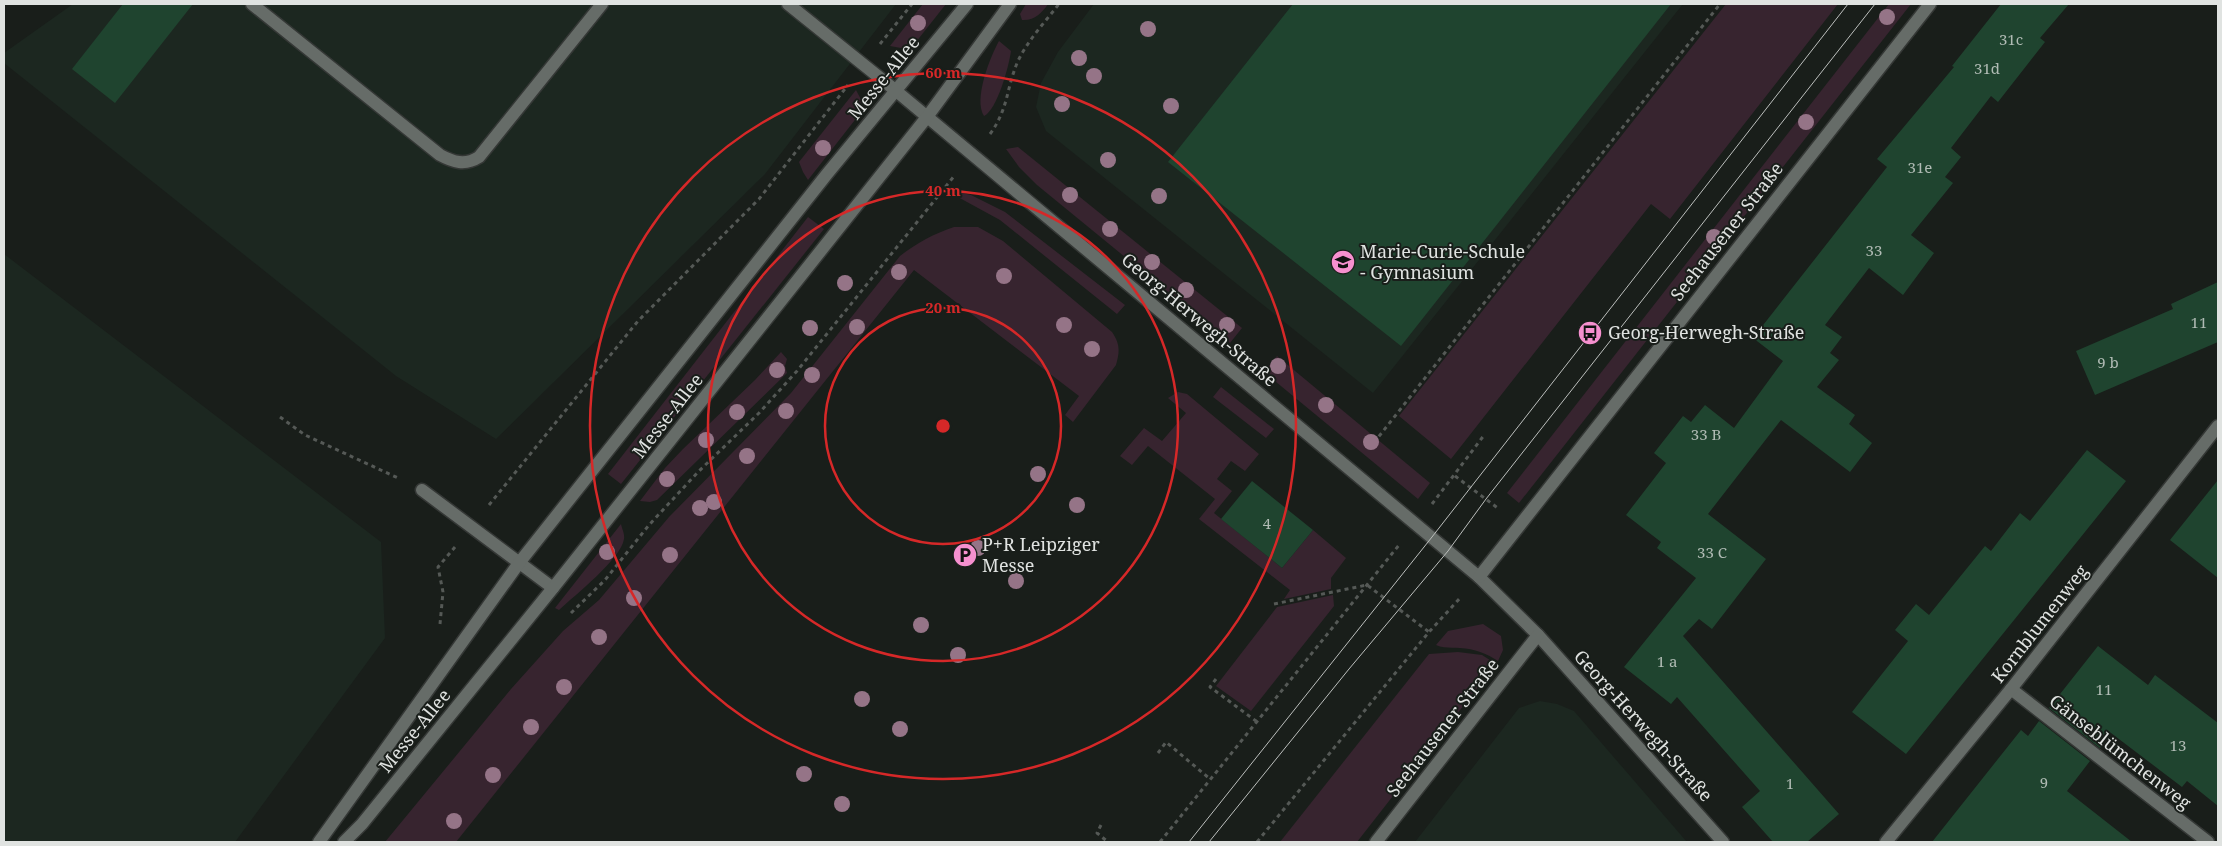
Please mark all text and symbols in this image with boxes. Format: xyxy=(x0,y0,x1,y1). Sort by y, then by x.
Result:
house number: 31c xyxy=(1999,29,2023,49)
street label: Messe-Allee xyxy=(842,31,924,124)
house number: 31d xyxy=(1974,58,2000,78)
text: 60 m xyxy=(925,62,961,82)
street label: Seehausener Straße xyxy=(1664,157,1788,306)
house number: 31e xyxy=(1908,157,1932,177)
text: 40 m xyxy=(925,180,961,200)
place label: Marie-Curie-Schule - Gymnasium xyxy=(1360,239,1525,284)
house number: 33 xyxy=(1866,240,1882,260)
street label: Georg-Herwegh-Straße xyxy=(1117,247,1283,392)
school or university icon: Marie-Curie-Schule - Gymnasium xyxy=(1330,249,1356,275)
text: 20 m xyxy=(925,297,961,317)
house number: 11 xyxy=(2191,312,2207,332)
bus stop icon: Georg-Herwegh-Straße xyxy=(1577,320,1603,346)
place label: Georg-Herwegh-Straße xyxy=(1608,320,1805,344)
house number: 9 b xyxy=(2097,352,2119,372)
street label: Messe-Allee xyxy=(627,368,708,463)
centre of rings xyxy=(934,417,952,435)
house number: 33 B xyxy=(1691,424,1721,444)
house number: 4 xyxy=(1263,513,1272,533)
place label: P+R Leipziger Messe xyxy=(982,532,1100,577)
parking icon: P+R Leipziger Messe xyxy=(952,542,978,568)
house number: 33 C xyxy=(1697,542,1727,562)
street label: Kornblumenweg xyxy=(1985,559,2093,687)
street label: Georg-Herwegh-Straße xyxy=(1569,644,1718,806)
house number: 1 a xyxy=(1657,651,1677,671)
street label: Seehausener Straße xyxy=(1380,653,1504,802)
house number: 11 xyxy=(2096,679,2112,699)
street label: Messe-Allee xyxy=(373,684,455,777)
street label: Gänseblümchenweg xyxy=(2045,688,2197,814)
house number: 13 xyxy=(2170,735,2186,755)
house number: 9 xyxy=(2040,772,2048,792)
house number: 1 xyxy=(1786,773,1794,793)

